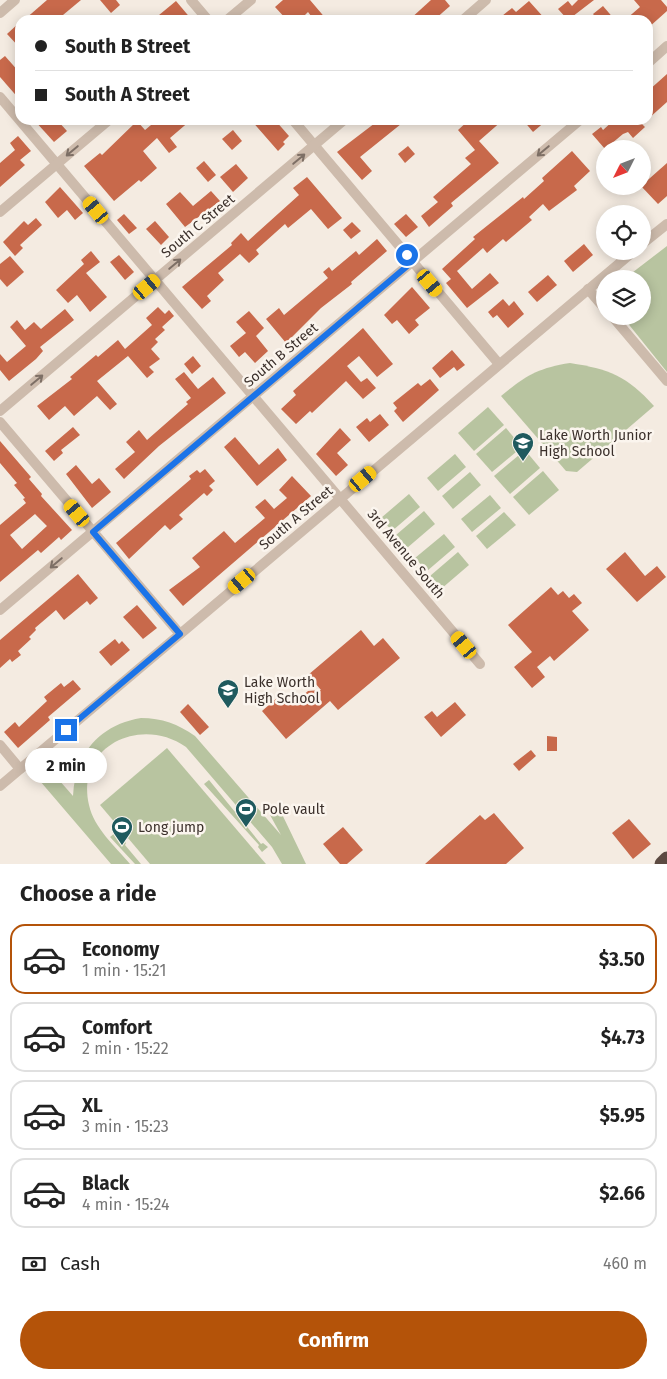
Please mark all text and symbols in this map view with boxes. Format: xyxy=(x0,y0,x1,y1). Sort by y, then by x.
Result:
text: South B Street xyxy=(65,35,190,58)
text: South A Street xyxy=(65,83,190,106)
north arrow xyxy=(596,140,651,195)
map controls xyxy=(596,140,651,325)
one-way arrow xyxy=(65,146,78,157)
one-way arrow xyxy=(536,146,549,157)
one-way arrow xyxy=(292,153,305,164)
street label: South C Street xyxy=(158,190,239,262)
car xyxy=(80,194,111,226)
button: locate xyxy=(596,205,651,260)
route start xyxy=(396,244,418,266)
one-way arrow xyxy=(168,258,181,269)
car xyxy=(414,267,445,299)
button: layers xyxy=(596,270,651,325)
car xyxy=(130,272,163,302)
street label: South B Street xyxy=(241,319,322,391)
one-way arrow xyxy=(31,374,44,385)
place label: Lake Worth Junior High School xyxy=(539,427,653,460)
school or university icon: Lake Worth Junior High School xyxy=(511,431,535,462)
car xyxy=(346,464,379,494)
street label: South A Street xyxy=(256,482,337,554)
car xyxy=(61,497,92,529)
street label: 3rd Avenue South xyxy=(364,506,448,602)
one-way arrow xyxy=(50,558,63,569)
car xyxy=(225,566,258,596)
car xyxy=(448,629,479,661)
place label: Lake Worth High School xyxy=(244,674,320,707)
school or university icon: Lake Worth High School xyxy=(216,678,240,709)
route end xyxy=(55,719,77,741)
callout: 2 min xyxy=(25,748,107,782)
text: 2 min xyxy=(46,756,86,775)
sports icon: Pole vault xyxy=(234,797,258,828)
place label: Pole vault xyxy=(262,801,326,818)
sports icon: Long jump xyxy=(110,815,134,846)
place label: Long jump xyxy=(138,819,204,836)
text: Choose a ride xyxy=(20,880,156,907)
icon: car xyxy=(22,937,67,982)
text: Economy xyxy=(82,938,159,961)
text: $3.50 xyxy=(599,948,645,971)
text: 1 min · 15:21 xyxy=(82,961,166,980)
icon: car xyxy=(22,1015,67,1060)
text: Comfort xyxy=(82,1016,152,1039)
text: $4.73 xyxy=(601,1026,645,1049)
text: 2 min · 15:22 xyxy=(82,1039,169,1058)
icon: car xyxy=(22,1093,67,1138)
text: XL xyxy=(82,1094,103,1117)
text: $5.95 xyxy=(599,1104,645,1127)
text: 3 min · 15:23 xyxy=(82,1117,169,1136)
icon: car xyxy=(22,1171,67,1216)
text: Black xyxy=(82,1172,129,1195)
text: $2.66 xyxy=(599,1182,645,1205)
text: 4 min · 15:24 xyxy=(82,1195,169,1214)
icon: cash xyxy=(20,1250,48,1278)
text: Cash xyxy=(60,1252,101,1275)
text: 460 m xyxy=(603,1254,647,1273)
button: Confirm xyxy=(20,1311,647,1369)

